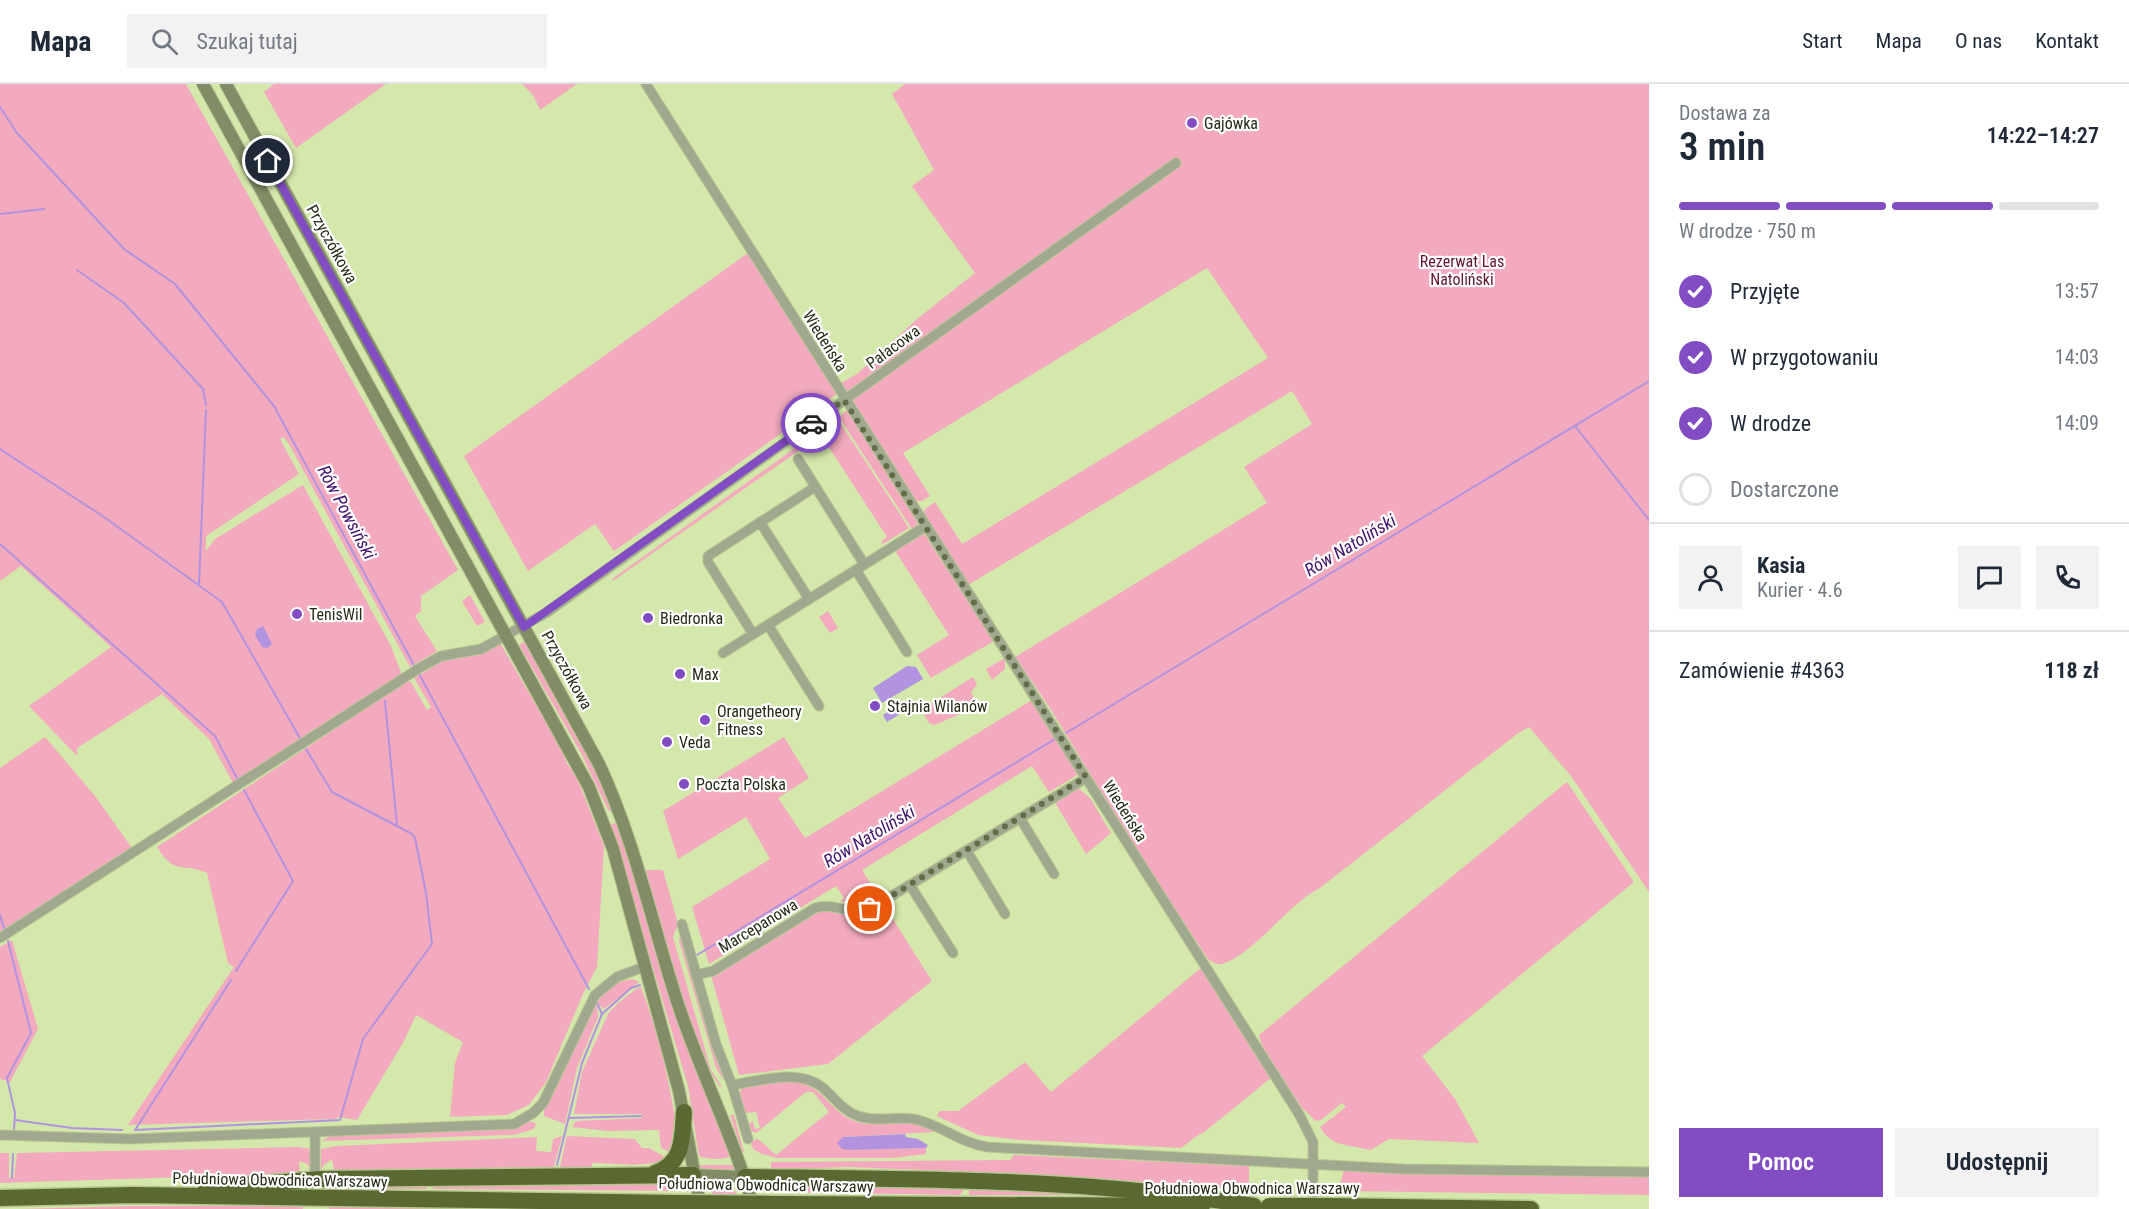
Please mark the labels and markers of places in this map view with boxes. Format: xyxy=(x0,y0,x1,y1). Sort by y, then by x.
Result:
place label: Gajówka xyxy=(1204,114,1258,133)
marker: Gajówka xyxy=(1185,116,1199,130)
pin xyxy=(242,135,293,186)
place label: TenisWil xyxy=(309,605,362,624)
marker: TenisWil xyxy=(290,607,304,621)
place label: Biedronka xyxy=(660,609,723,628)
marker: Biedronka xyxy=(641,611,655,625)
place label: Max xyxy=(692,665,719,684)
marker: Max xyxy=(673,667,687,681)
place label: Stajnia Wilanów xyxy=(887,697,987,716)
marker: Stajnia Wilanów xyxy=(868,699,882,713)
place label: Orangetheory Fitness xyxy=(717,702,802,739)
marker: Orangetheory Fitness xyxy=(698,713,712,727)
place label: Veda xyxy=(679,733,711,752)
marker: Veda xyxy=(660,735,674,749)
place label: Poczta Polska xyxy=(696,775,786,794)
marker: Poczta Polska xyxy=(677,777,691,791)
pin xyxy=(844,883,895,934)

